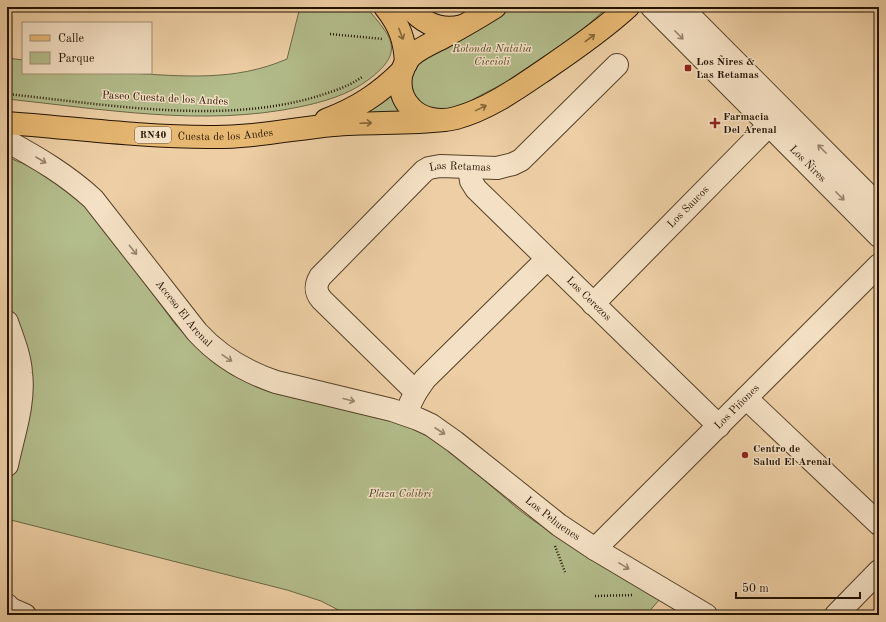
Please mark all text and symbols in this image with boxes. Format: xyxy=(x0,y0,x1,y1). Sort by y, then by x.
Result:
legend xyxy=(22,22,152,74)
one-way arrow xyxy=(397,27,405,39)
one-way arrow xyxy=(674,30,684,40)
text: Calle xyxy=(58,33,84,45)
one-way arrow xyxy=(585,33,596,42)
park label: Rotonda Natalia Ciccioli xyxy=(451,44,532,68)
text: Parque xyxy=(58,53,95,65)
place label: Los Ñires & Las Retamas xyxy=(696,55,759,81)
marker: Los Ñires & Las Retamas xyxy=(683,63,693,73)
street label: Paseo Cuesta de los Andes xyxy=(102,90,229,108)
one-way arrow xyxy=(475,104,487,111)
place label: Farmacia Del Arenal xyxy=(723,112,777,136)
marker: Farmacia Del Arenal xyxy=(710,118,720,128)
one-way arrow xyxy=(359,120,372,127)
road number: RN40 xyxy=(135,127,171,143)
street label: Cuesta de los Andes xyxy=(177,127,274,143)
street label: Los Ñires xyxy=(787,144,828,185)
one-way arrow xyxy=(817,144,827,154)
one-way arrow xyxy=(35,157,47,165)
street label: Las Retamas xyxy=(428,160,491,173)
street label: Los Saucos xyxy=(666,184,711,230)
one-way arrow xyxy=(835,191,845,201)
one-way arrow xyxy=(129,244,138,255)
street label: Los Cerezos xyxy=(564,275,613,323)
street label: Acceso El Arenal xyxy=(153,278,214,349)
one-way arrow xyxy=(221,354,232,362)
street label: Los Piñones xyxy=(713,382,762,431)
one-way arrow xyxy=(343,396,356,404)
one-way arrow xyxy=(434,428,446,436)
place label: Centro de Salud El Arenal xyxy=(753,444,832,468)
marker: Centro de Salud El Arenal xyxy=(740,450,750,460)
park label: Plaza Colibrí xyxy=(367,489,433,500)
street label: Los Pehuenes xyxy=(523,495,582,543)
one-way arrow xyxy=(618,562,629,570)
scale bar xyxy=(736,574,860,600)
text: 50 m xyxy=(742,582,769,595)

